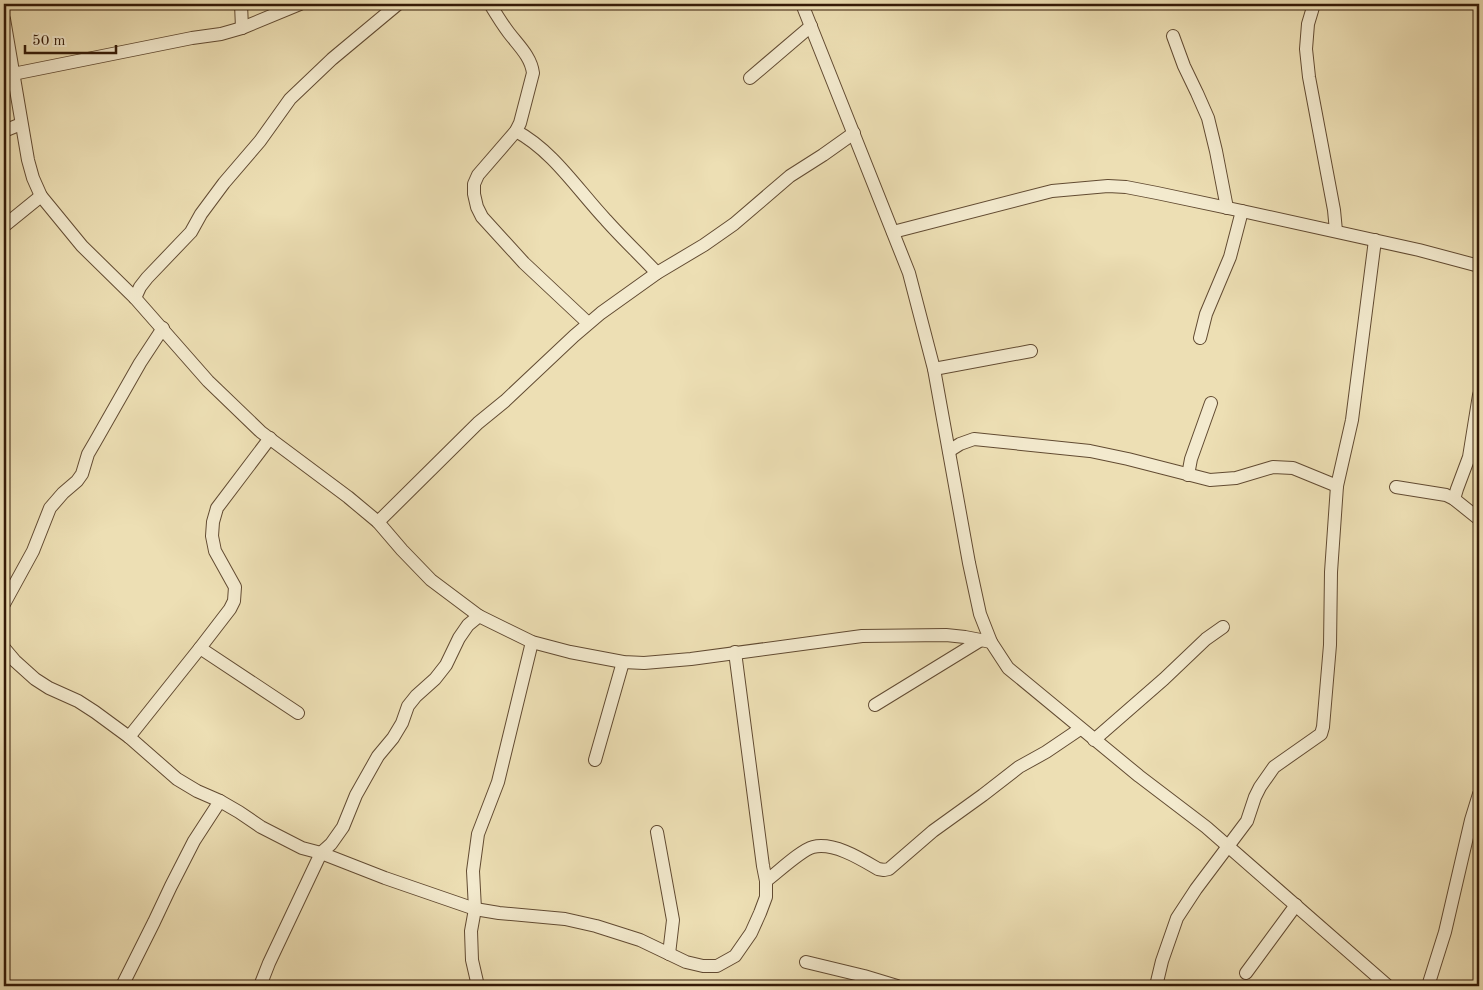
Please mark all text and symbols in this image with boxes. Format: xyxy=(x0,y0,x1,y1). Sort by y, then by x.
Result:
scale bar xyxy=(25,22,116,54)
text: 50 m xyxy=(32,34,66,49)

